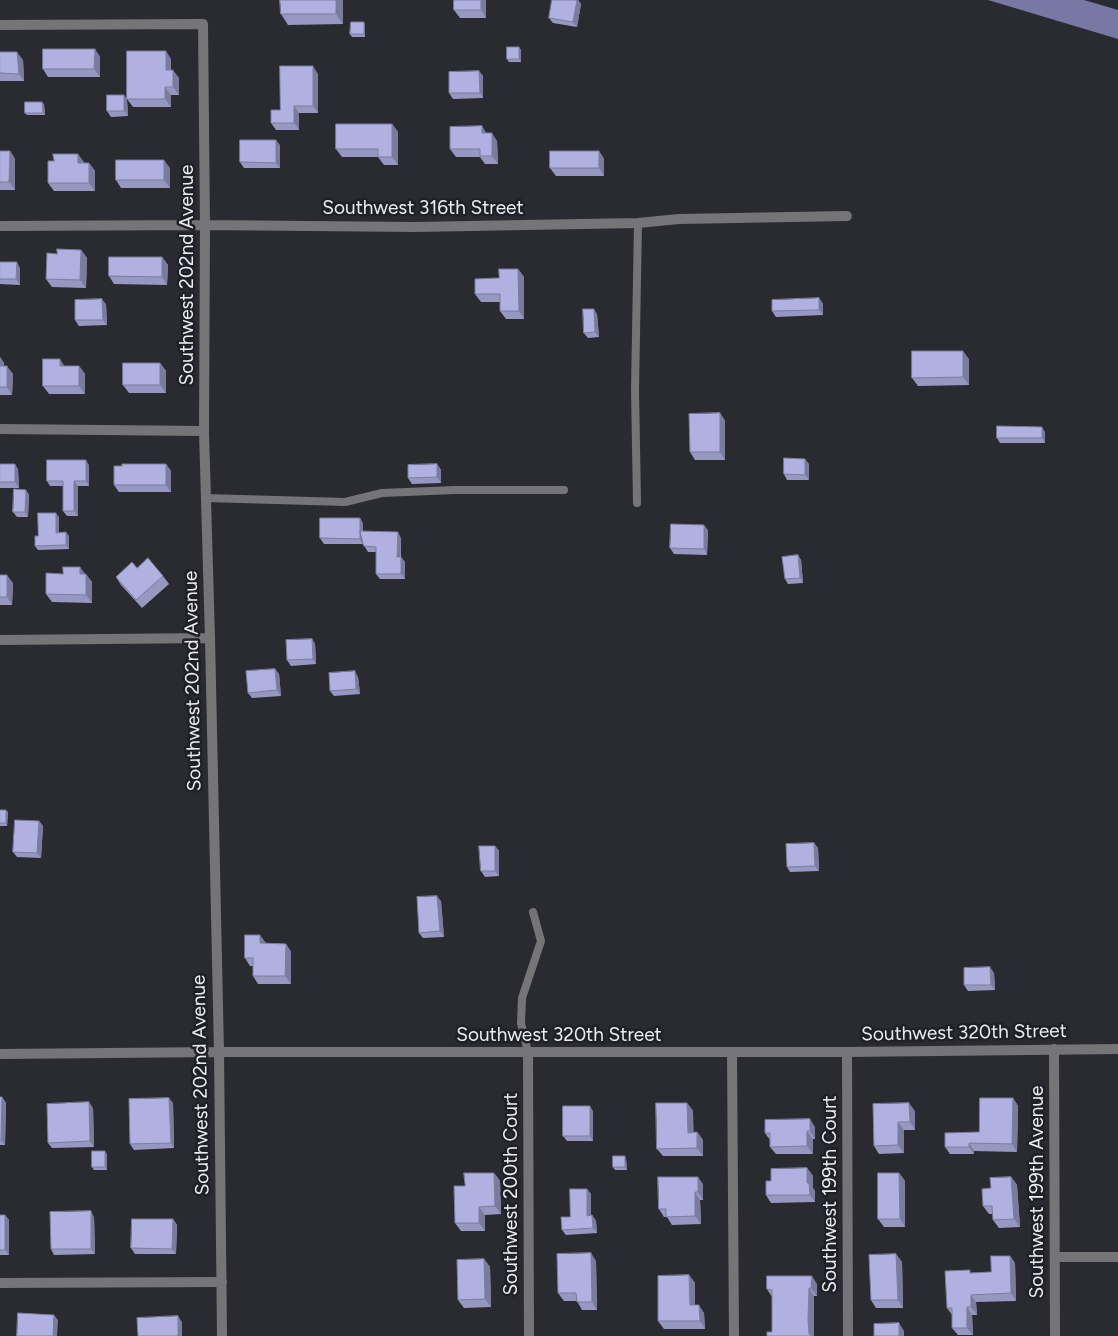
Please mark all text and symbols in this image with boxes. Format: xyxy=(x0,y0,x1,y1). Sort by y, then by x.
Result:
street label: Southwest 202nd Avenue xyxy=(176,165,198,385)
street label: Southwest 316th Street xyxy=(322,197,524,219)
street label: Southwest 202nd Avenue xyxy=(180,570,206,792)
street label: Southwest 202nd Avenue xyxy=(188,974,214,1196)
street label: Southwest 320th Street xyxy=(861,1020,1067,1046)
street label: Southwest 320th Street xyxy=(456,1024,662,1046)
street label: Southwest 199th Avenue xyxy=(1026,1086,1048,1298)
street label: Southwest 200th Court xyxy=(500,1092,522,1296)
street label: Southwest 199th Court xyxy=(819,1095,841,1293)

